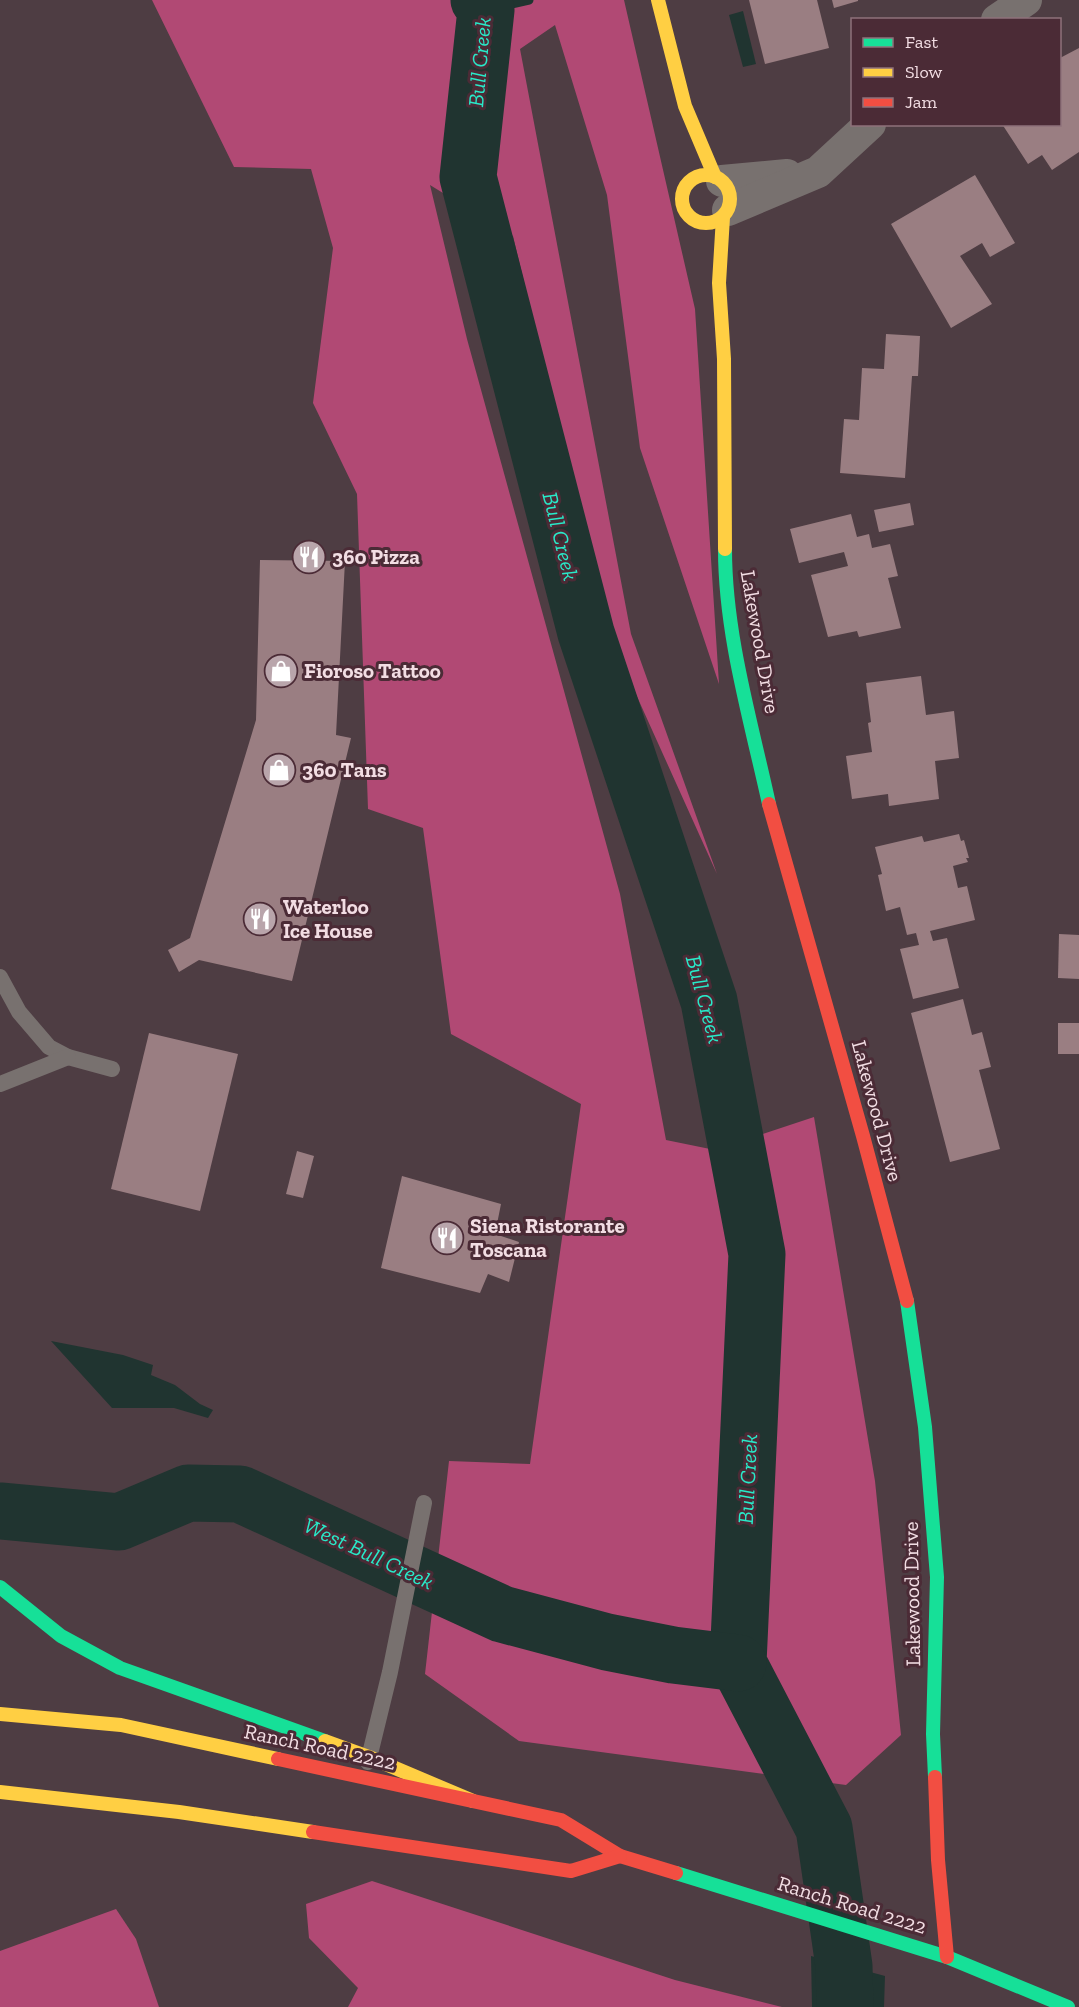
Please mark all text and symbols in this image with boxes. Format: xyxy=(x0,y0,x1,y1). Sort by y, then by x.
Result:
water label: Bull Creek xyxy=(462,16,497,108)
legend xyxy=(851,18,1061,126)
text: Fast xyxy=(905,31,938,53)
text: Slow xyxy=(905,61,942,83)
text: Jam xyxy=(905,91,937,113)
water label: Bull Creek xyxy=(537,489,585,583)
restaurant icon: 360 Pizza xyxy=(291,539,327,575)
place label: 360 Pizza xyxy=(332,544,420,569)
street label: Lakewood Drive xyxy=(736,568,785,716)
shop icon: Fioroso Tattoo xyxy=(263,653,299,689)
place label: Fioroso Tattoo xyxy=(304,658,441,683)
shop icon: 360 Tans xyxy=(261,752,297,788)
place label: 360 Tans xyxy=(302,757,387,782)
place label: Waterloo Ice House xyxy=(283,894,373,943)
restaurant icon: Waterloo Ice House xyxy=(242,901,278,937)
water label: Bull Creek xyxy=(680,952,729,1046)
street label: Lakewood Drive xyxy=(847,1038,908,1184)
place label: Siena Ristorante Toscana xyxy=(470,1213,625,1262)
restaurant icon: Siena Ristorante Toscana xyxy=(429,1220,465,1256)
water label: Bull Creek xyxy=(732,1433,763,1525)
water label: West Bull Creek xyxy=(299,1512,438,1595)
street label: Lakewood Drive xyxy=(898,1521,925,1667)
street label: Ranch Road 2222 xyxy=(242,1718,398,1775)
street label: Ranch Road 2222 xyxy=(775,1870,930,1939)

